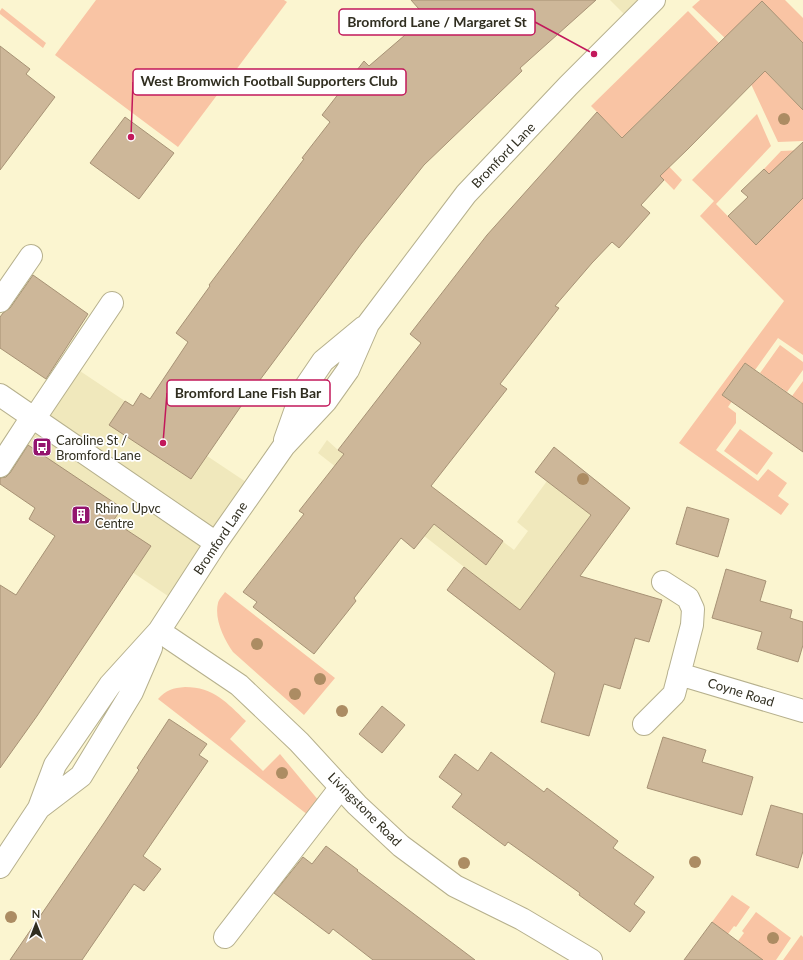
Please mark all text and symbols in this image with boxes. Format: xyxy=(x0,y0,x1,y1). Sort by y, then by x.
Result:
callout: Bromford Lane / Margaret St xyxy=(339,9,535,35)
text: Bromford Lane / Margaret St xyxy=(347,13,528,30)
callout: West Bromwich Football Supporters Club xyxy=(133,69,406,95)
text: West Bromwich Football Supporters Club xyxy=(140,72,398,89)
street label: Bromford Lane xyxy=(468,119,538,191)
callout: Bromford Lane Fish Bar xyxy=(167,380,330,406)
text: Bromford Lane Fish Bar xyxy=(175,384,322,401)
place label: Caroline St / Bromford Lane xyxy=(56,432,141,463)
bus stop icon: Caroline St / Bromford Lane xyxy=(31,436,53,458)
street label: Bromford Lane xyxy=(190,498,250,578)
place label: Rhino Upvc Centre xyxy=(95,500,161,531)
building icon: Rhino Upvc Centre xyxy=(70,504,92,526)
street label: Coyne Road xyxy=(706,674,776,710)
street label: Livingstone Road xyxy=(325,769,405,849)
north arrow xyxy=(16,904,56,944)
text: N xyxy=(32,907,40,920)

